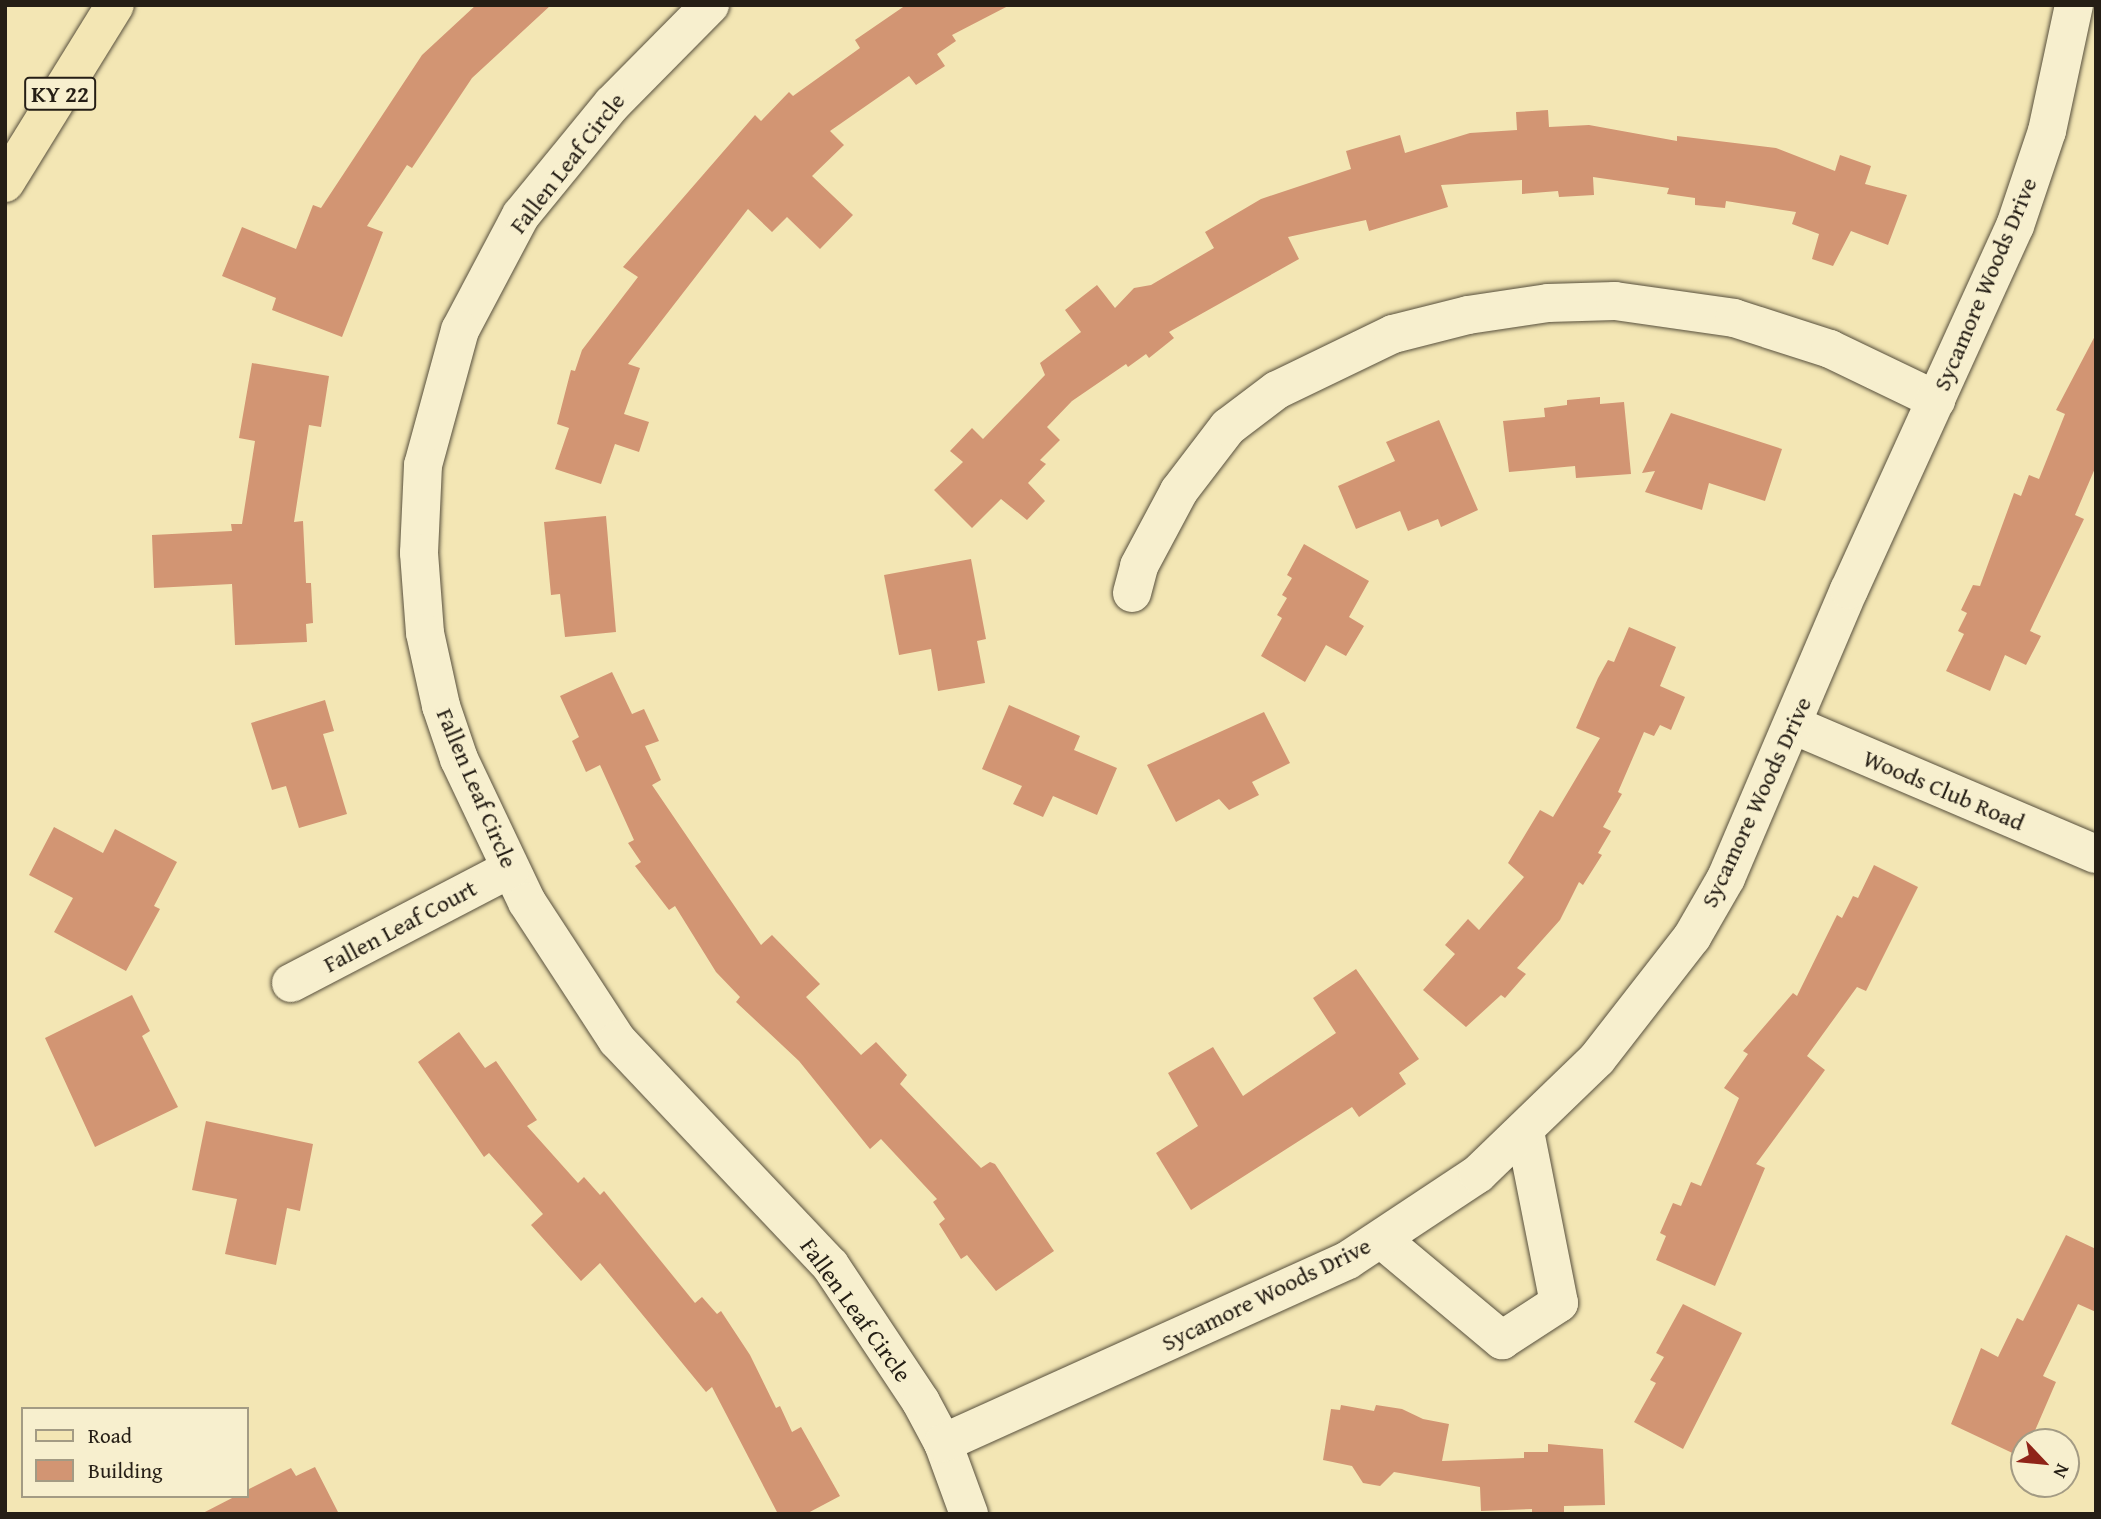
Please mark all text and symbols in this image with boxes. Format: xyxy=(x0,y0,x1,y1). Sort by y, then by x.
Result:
road number: KY 22 xyxy=(23,74,97,114)
street label: Fallen Leaf Circle xyxy=(503,87,631,239)
street label: Sycamore Woods Drive xyxy=(1927,173,2043,395)
street label: Sycamore Woods Drive xyxy=(1695,692,1817,912)
street label: Fallen Leaf Circle xyxy=(430,704,524,872)
street label: Woods Club Road xyxy=(1859,743,2029,837)
street label: Fallen Leaf Court xyxy=(318,873,482,979)
street label: Sycamore Woods Drive xyxy=(1157,1231,1375,1357)
street label: Fallen Leaf Circle xyxy=(794,1233,918,1387)
legend xyxy=(21,1407,248,1498)
text: Road xyxy=(88,1420,132,1451)
north arrow xyxy=(2010,1428,2080,1498)
text: Building xyxy=(88,1455,162,1486)
text: N xyxy=(2047,1459,2077,1483)

